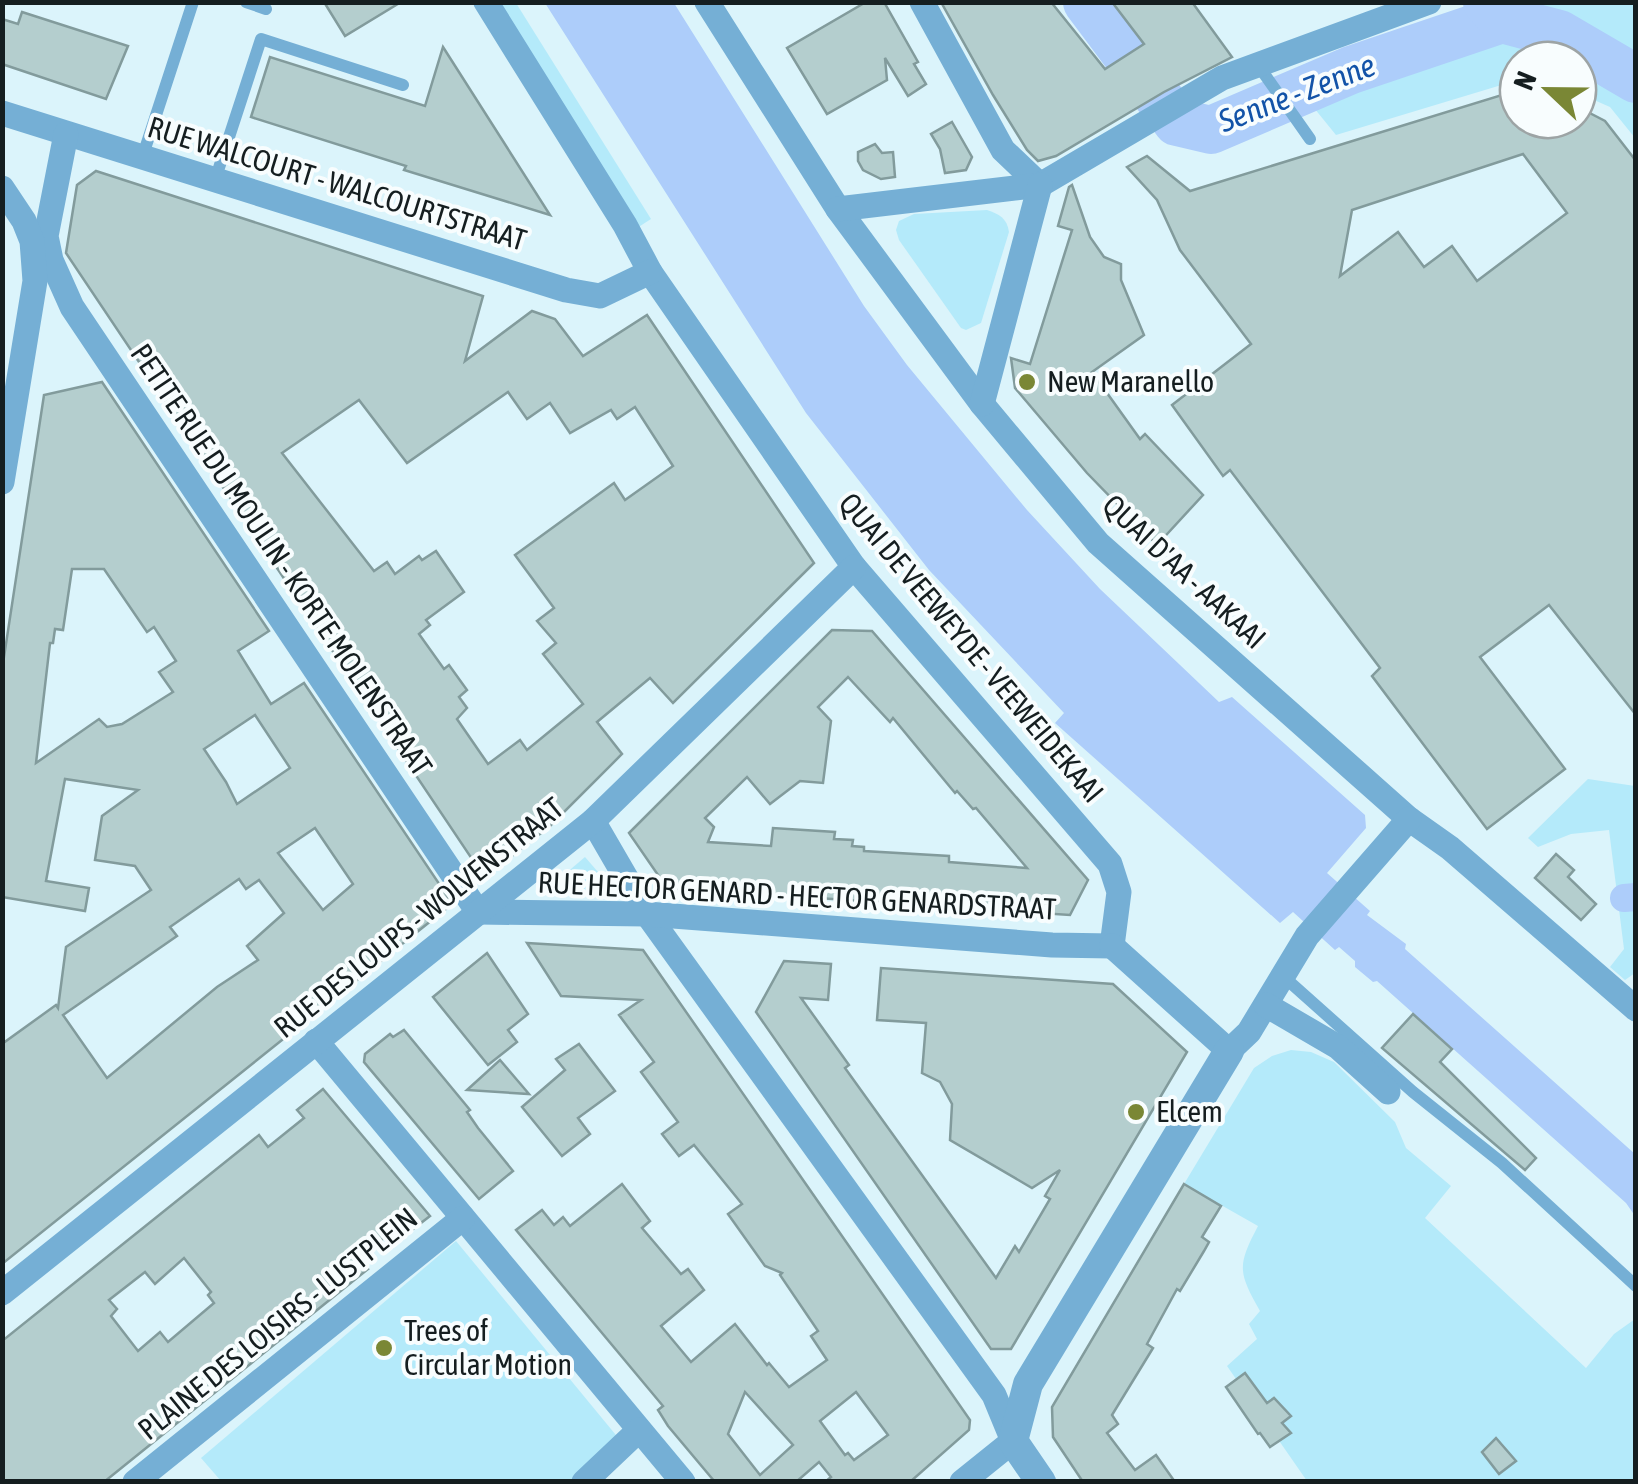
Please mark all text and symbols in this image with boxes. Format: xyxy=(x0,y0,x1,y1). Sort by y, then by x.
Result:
north arrow xyxy=(1498,40,1598,140)
water label: Senne - Zenne xyxy=(1212,46,1380,140)
text: N xyxy=(1507,67,1543,94)
street label: RUE WALCOURT - WALCOURTSTRAAT xyxy=(144,109,531,257)
street label: PETITE RUE DU MOULIN - KORTE MOLENSTRAAT xyxy=(124,337,439,782)
place label: New Maranello xyxy=(1047,364,1214,398)
marker: New Maranello xyxy=(1016,371,1038,393)
street label: QUAI DE VEEWEYDE - VEEWEIDEKAAI xyxy=(833,486,1111,809)
street label: QUAI D'AA - AAKAAI xyxy=(1096,487,1273,655)
street label: RUE DES LOUPS - WOLVENSTRAAT xyxy=(267,790,569,1044)
street label: RUE HECTOR GENARD - HECTOR GENARDSTRAAT xyxy=(537,864,1057,926)
place label: Elcem xyxy=(1156,1094,1223,1128)
marker: Elcem xyxy=(1125,1101,1147,1123)
street label: PLAINE DES LOISIRS - LUSTPLEIN xyxy=(131,1200,424,1446)
place label: Trees of Circular Motion xyxy=(404,1313,572,1381)
marker: Trees of Circular Motion xyxy=(373,1337,395,1359)

